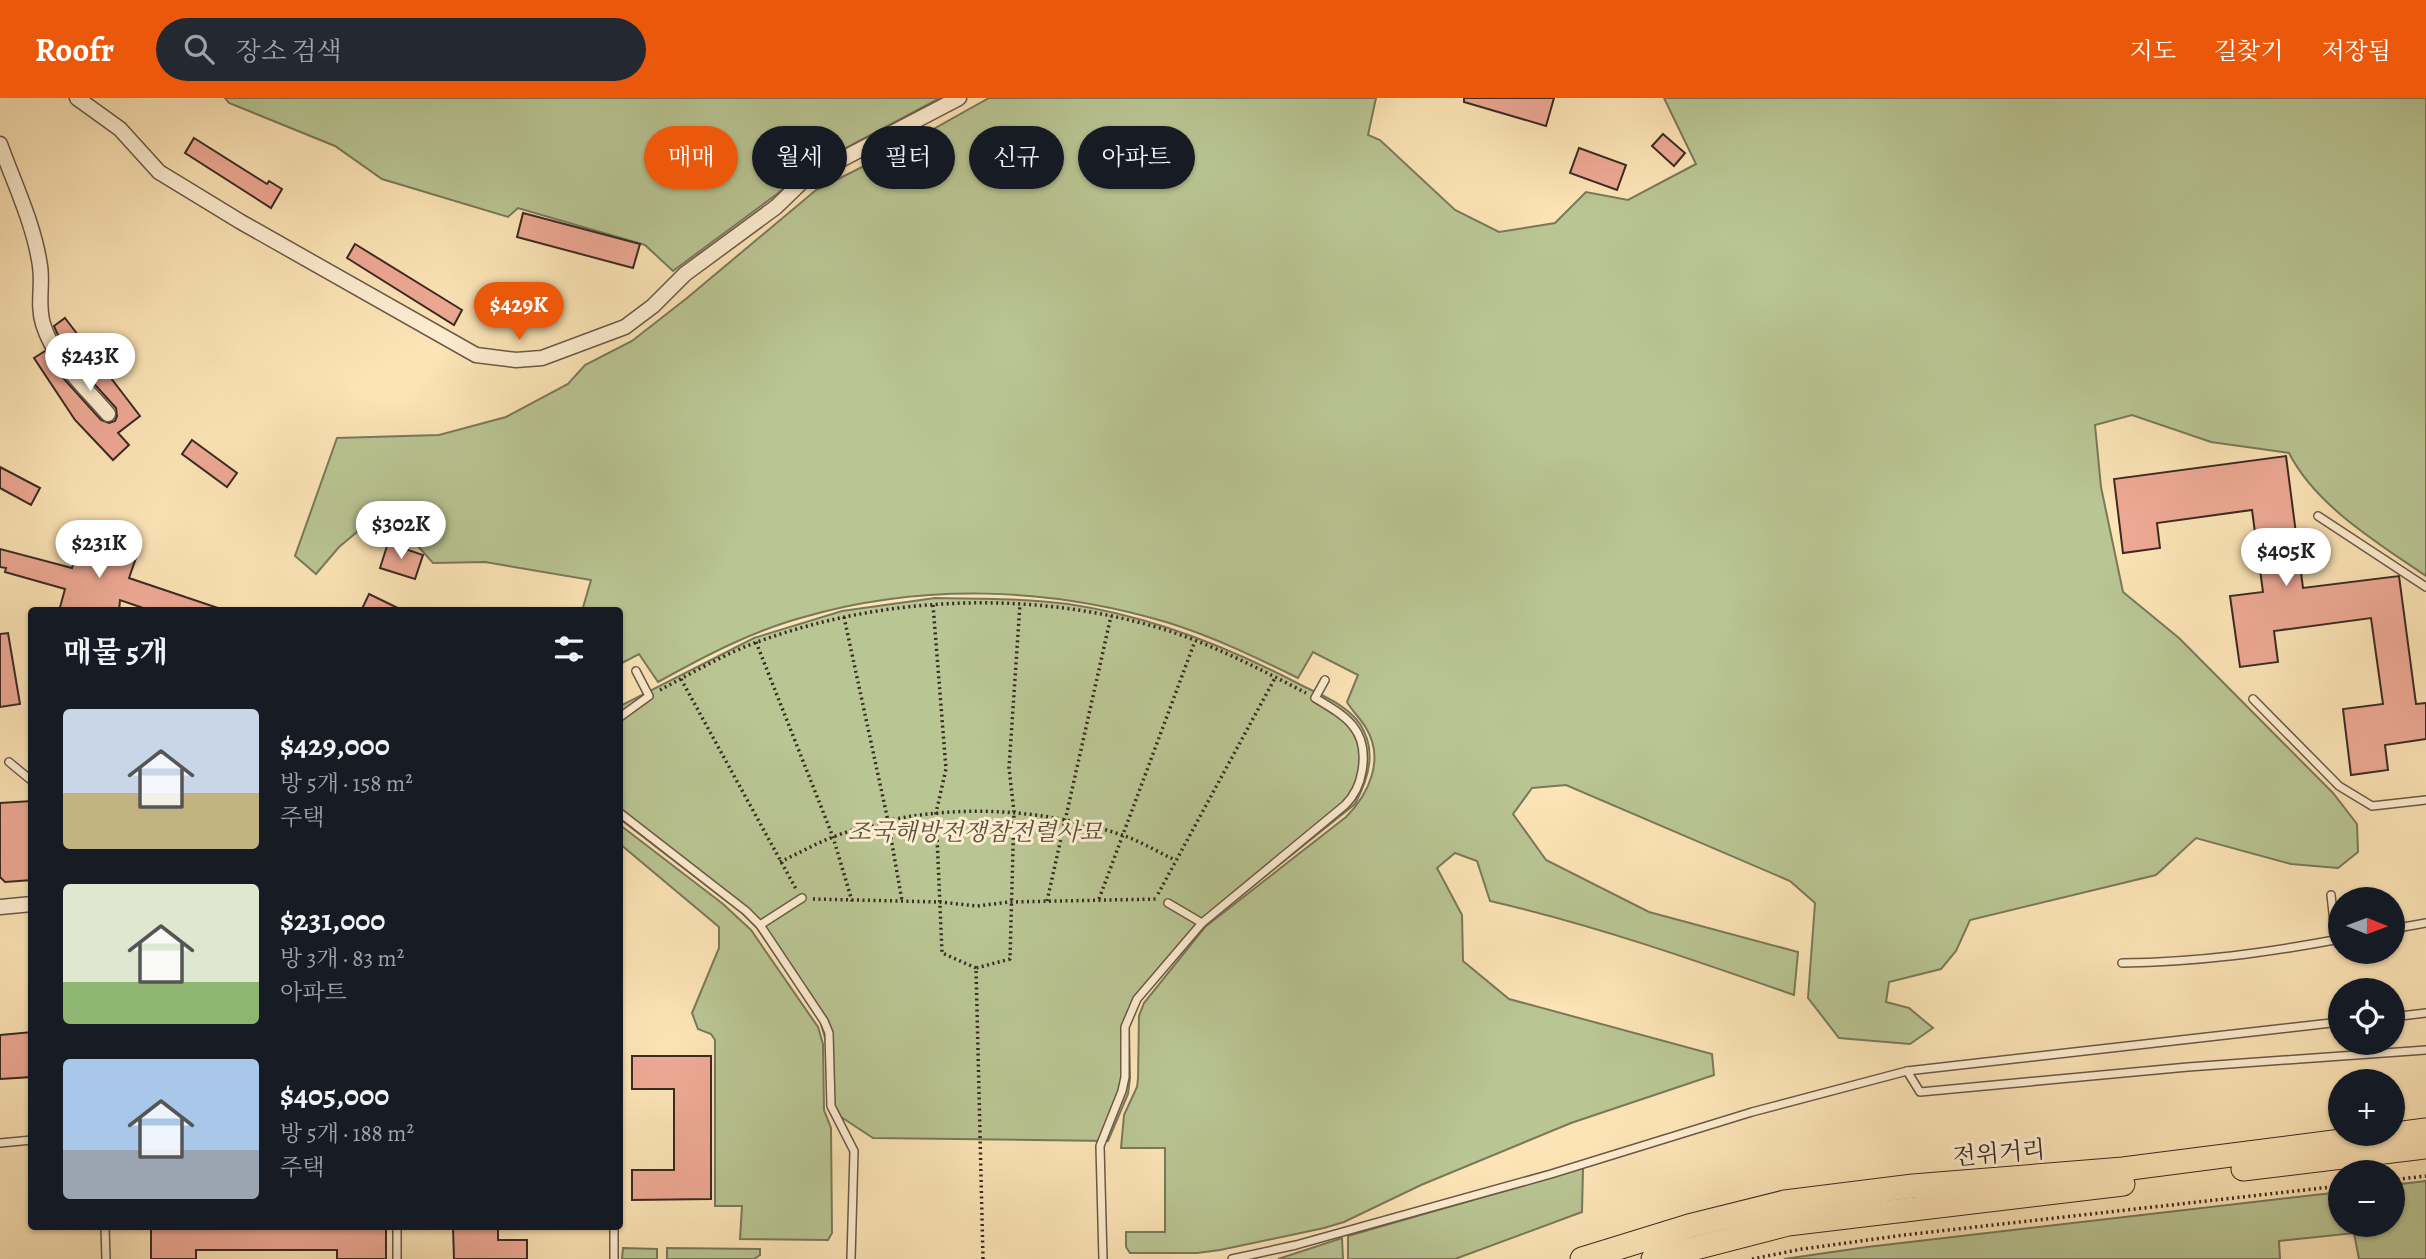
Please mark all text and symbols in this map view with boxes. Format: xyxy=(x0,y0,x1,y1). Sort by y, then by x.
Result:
search box xyxy=(156,18,646,81)
text: Roofr xyxy=(35,27,114,72)
icon: search xyxy=(180,30,218,68)
text: 장소 검색 xyxy=(236,34,342,69)
text: 지도 xyxy=(2130,35,2176,67)
text: 길찾기 xyxy=(2214,35,2283,67)
text: 저장됨 xyxy=(2321,35,2391,67)
chip: 매매 xyxy=(644,126,738,189)
chip: 월세 xyxy=(752,126,847,189)
chip: 필터 xyxy=(861,126,955,189)
chip: 신규 xyxy=(969,126,1064,189)
chip: 아파트 xyxy=(1078,126,1195,189)
pin: $429K xyxy=(470,282,568,342)
text: $429K xyxy=(490,289,548,320)
pin: $243K xyxy=(41,334,139,393)
text: $243K xyxy=(61,340,119,371)
pin: $302K xyxy=(352,502,450,561)
text: $302K xyxy=(372,508,430,539)
pin: $231K xyxy=(50,520,148,580)
text: $231K xyxy=(71,527,127,558)
pin: $405K xyxy=(2237,528,2335,588)
text: $405K xyxy=(2257,535,2315,566)
icon: filters xyxy=(550,630,588,668)
text: 매물 5개 xyxy=(63,632,168,672)
text: $429,000 xyxy=(280,725,390,765)
icon: home xyxy=(119,737,203,821)
text: 방 5개 · 158 m² xyxy=(280,768,413,799)
text: 주택 xyxy=(280,802,324,833)
park label: 조국해방전쟁참전렬사묘 xyxy=(847,816,1103,848)
north arrow xyxy=(2328,887,2404,964)
map controls xyxy=(2328,887,2405,1237)
text: $231,000 xyxy=(280,900,385,940)
icon: home xyxy=(119,912,203,996)
text: 방 3개 · 83 m² xyxy=(280,943,404,974)
text: 아파트 xyxy=(280,977,347,1008)
button: locate xyxy=(2328,978,2405,1055)
button: + xyxy=(2328,1069,2405,1146)
text: $405,000 xyxy=(280,1075,389,1115)
icon: home xyxy=(119,1087,203,1171)
text: 방 5개 · 188 m² xyxy=(280,1118,414,1149)
street label: 전위거리 xyxy=(1951,1133,2047,1173)
text: 주택 xyxy=(280,1152,324,1183)
button: − xyxy=(2328,1160,2405,1237)

